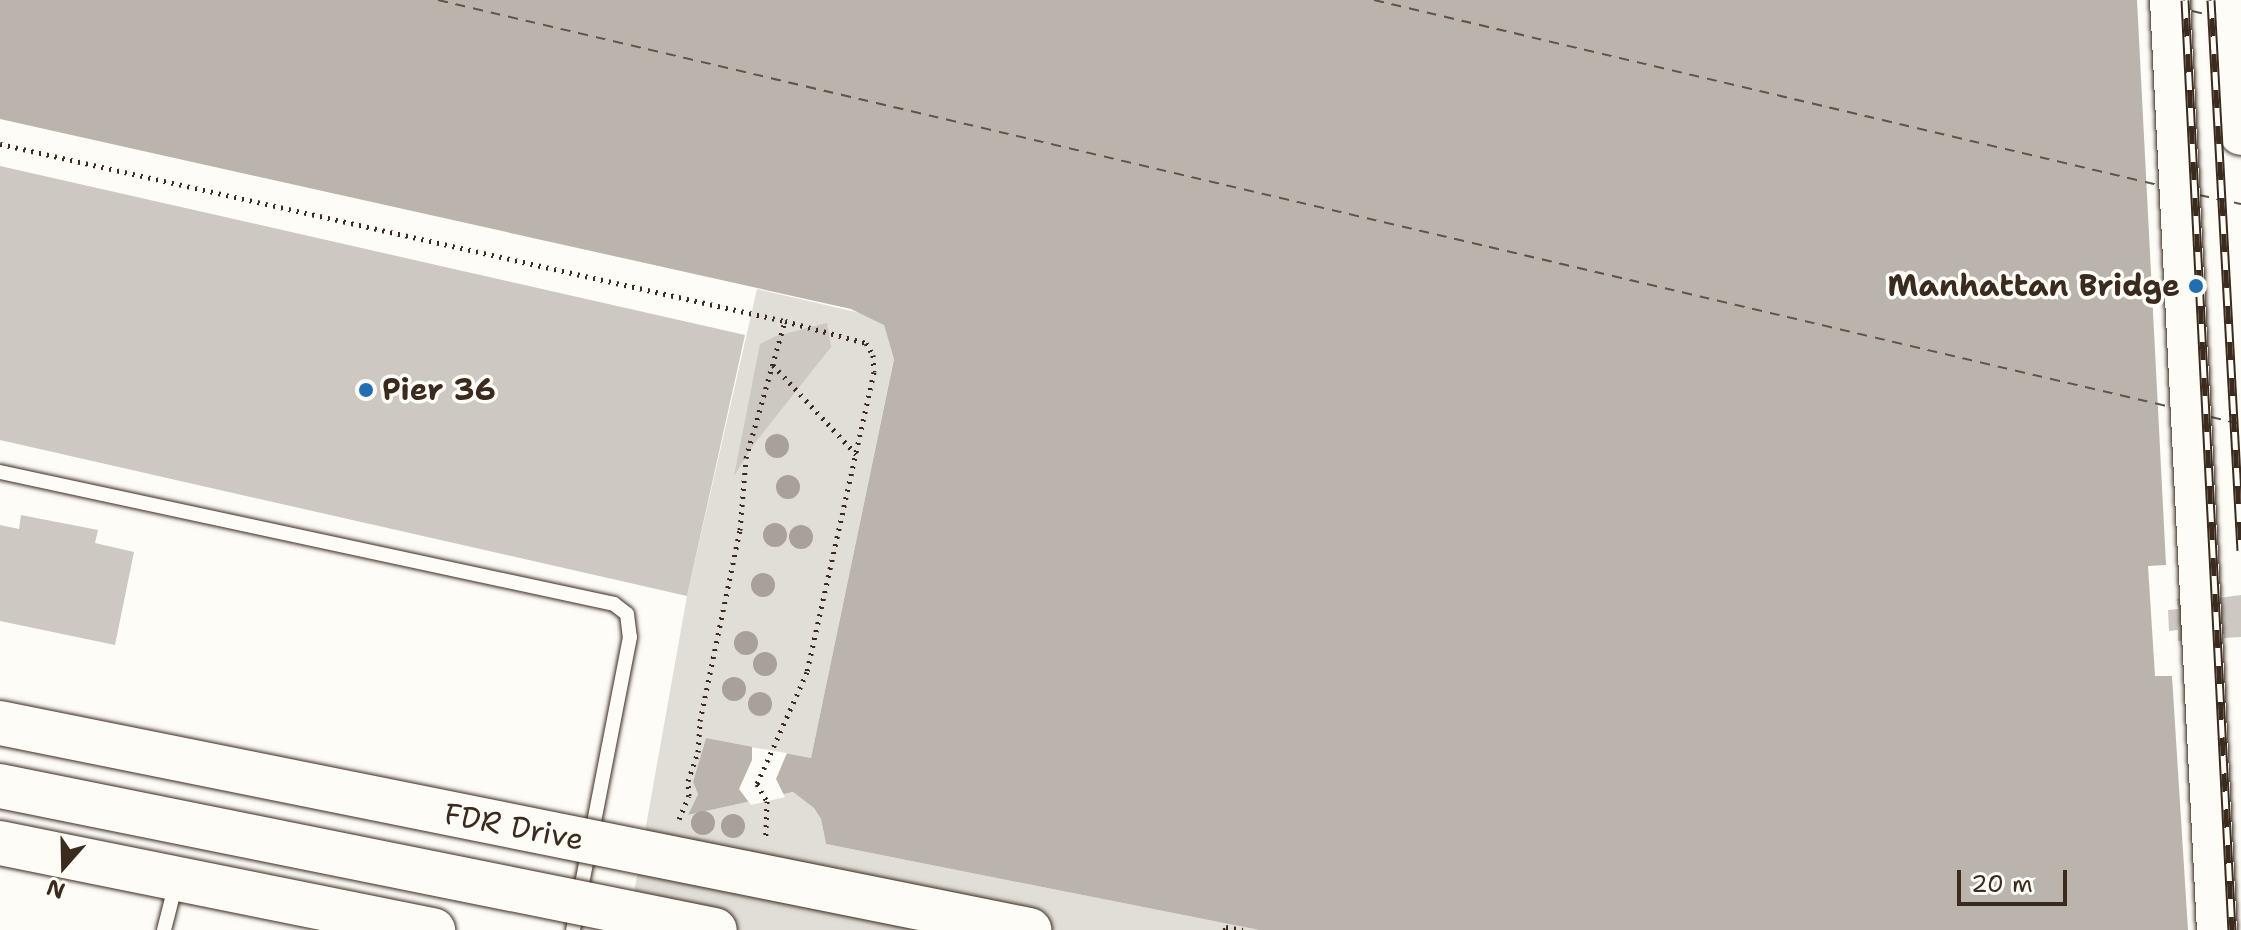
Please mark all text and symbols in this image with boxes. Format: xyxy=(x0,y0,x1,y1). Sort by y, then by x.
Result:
place label: Manhattan Bridge xyxy=(1888,268,2180,304)
marker: Manhattan Bridge xyxy=(2187,277,2205,295)
place label: Pier 36 xyxy=(382,372,496,408)
marker: Pier 36 xyxy=(357,381,375,399)
street label: FDR Drive xyxy=(441,796,587,858)
north arrow xyxy=(24,826,104,906)
scale bar xyxy=(1961,854,2071,904)
text: 20 m xyxy=(1971,868,2033,900)
text: N xyxy=(42,872,69,906)

